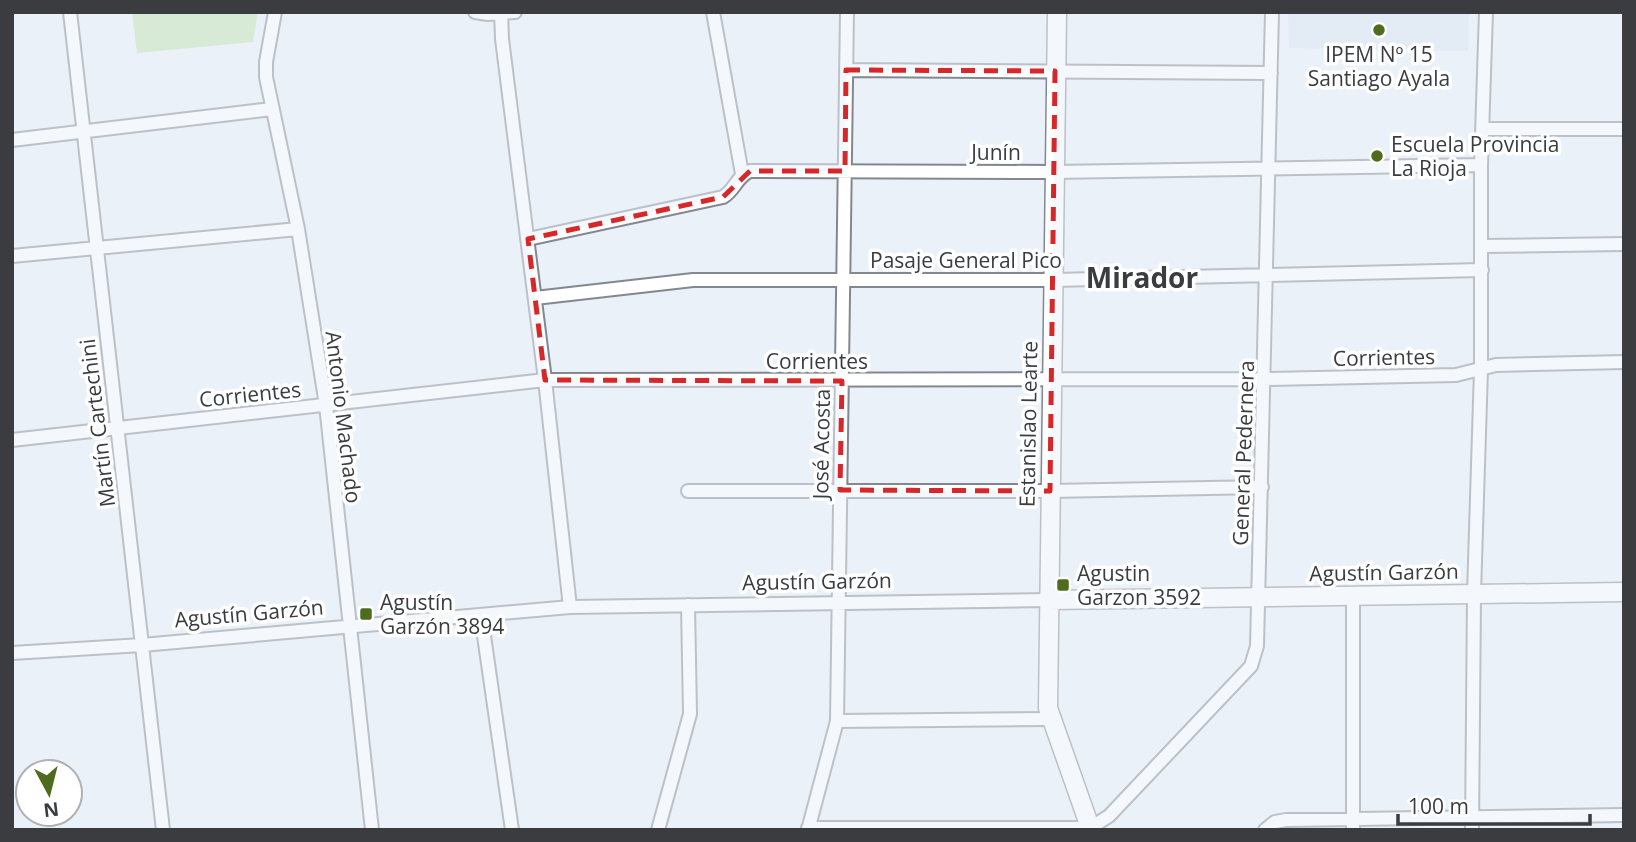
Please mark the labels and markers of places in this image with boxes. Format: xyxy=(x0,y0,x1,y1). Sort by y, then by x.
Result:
marker: IPEM Nº 15 Santiago Ayala xyxy=(1371,22,1387,38)
place label: IPEM Nº 15 Santiago Ayala xyxy=(1308,40,1450,92)
place label: Escuela Provincia La Rioja xyxy=(1391,130,1559,182)
marker: Escuela Provincia La Rioja xyxy=(1369,148,1385,164)
place label: Agustin Garzon 3592 xyxy=(1077,559,1201,611)
marker: Agustin Garzon 3592 xyxy=(1055,577,1071,593)
place label: Agustín Garzón 3894 xyxy=(380,588,504,640)
marker: Agustín Garzón 3894 xyxy=(358,606,374,622)

